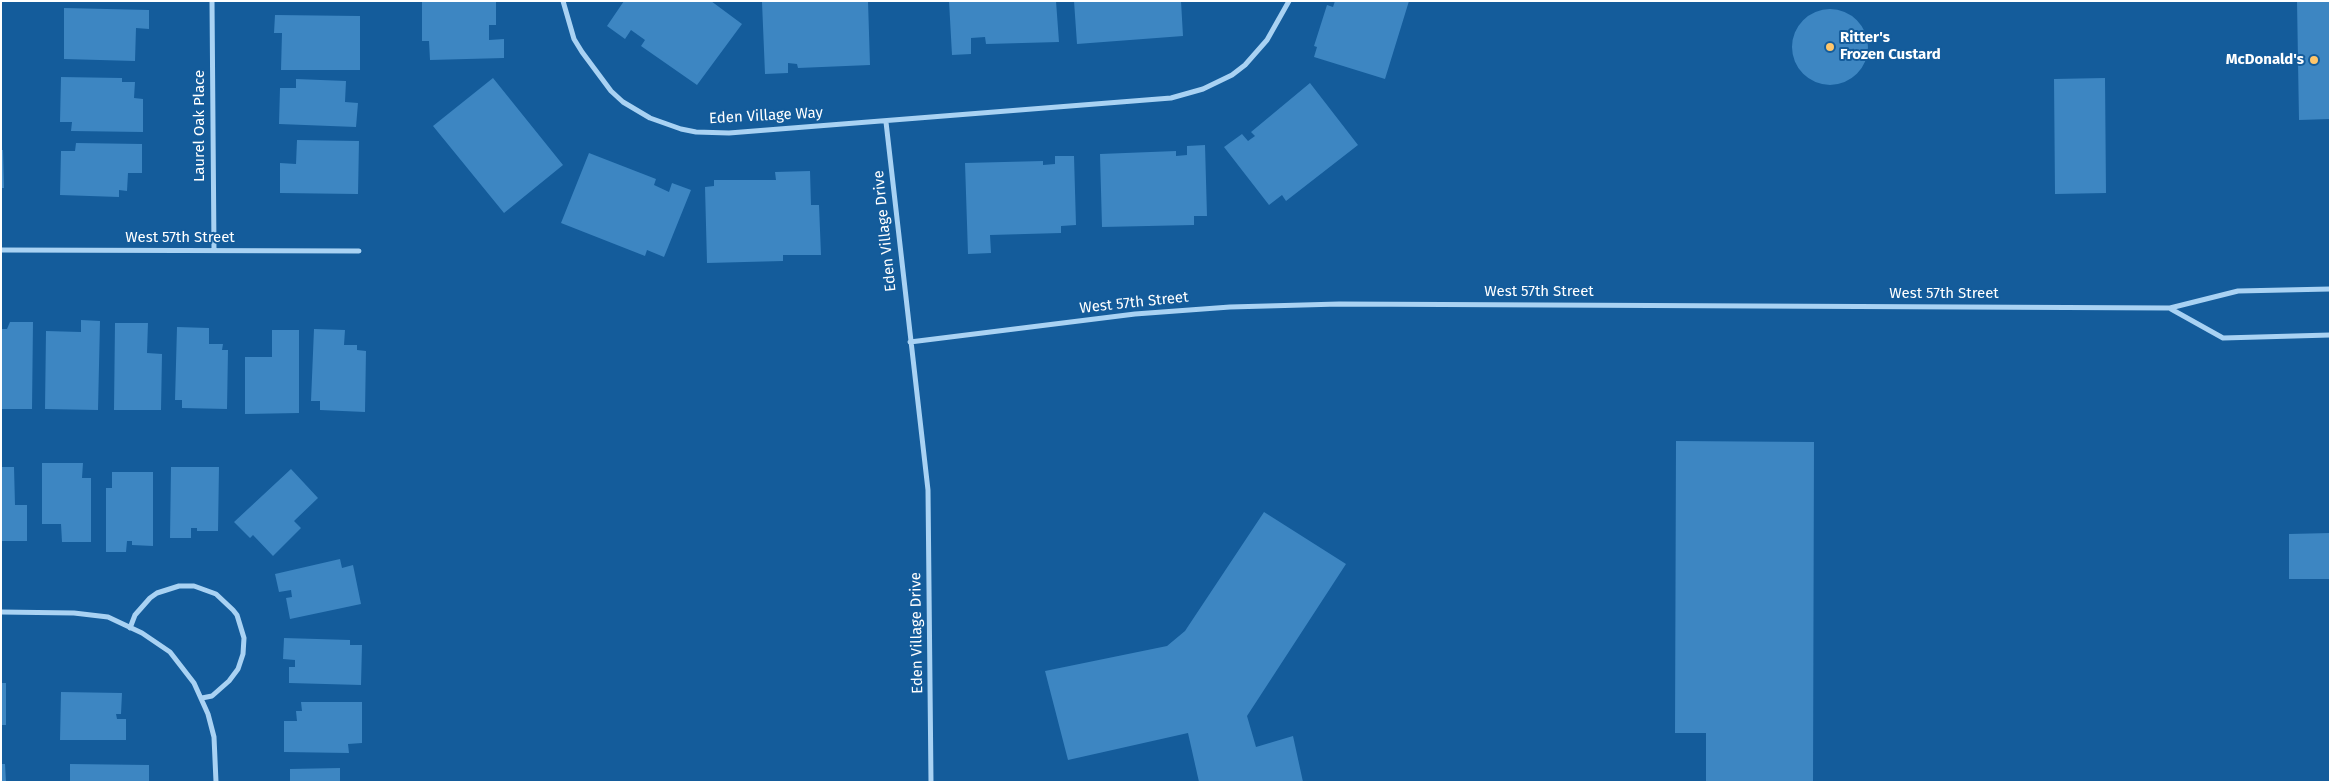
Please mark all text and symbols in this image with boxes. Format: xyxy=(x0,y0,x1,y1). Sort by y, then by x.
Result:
place label: Ritter's Frozen Custard xyxy=(1840,29,1941,64)
marker: Ritter's Frozen Custard xyxy=(1824,41,1836,53)
place label: McDonald's xyxy=(2226,51,2304,69)
marker: McDonald's xyxy=(2308,54,2320,66)
street label: Laurel Oak Place xyxy=(191,70,209,182)
street label: Eden Village Way xyxy=(709,104,823,128)
street label: Eden Village Drive xyxy=(870,169,900,293)
street label: West 57th Street xyxy=(125,229,235,247)
street label: West 57th Street xyxy=(1484,283,1594,301)
street label: West 57th Street xyxy=(1889,285,1999,303)
street label: West 57th Street xyxy=(1079,288,1189,318)
street label: Eden Village Drive xyxy=(907,572,927,694)

